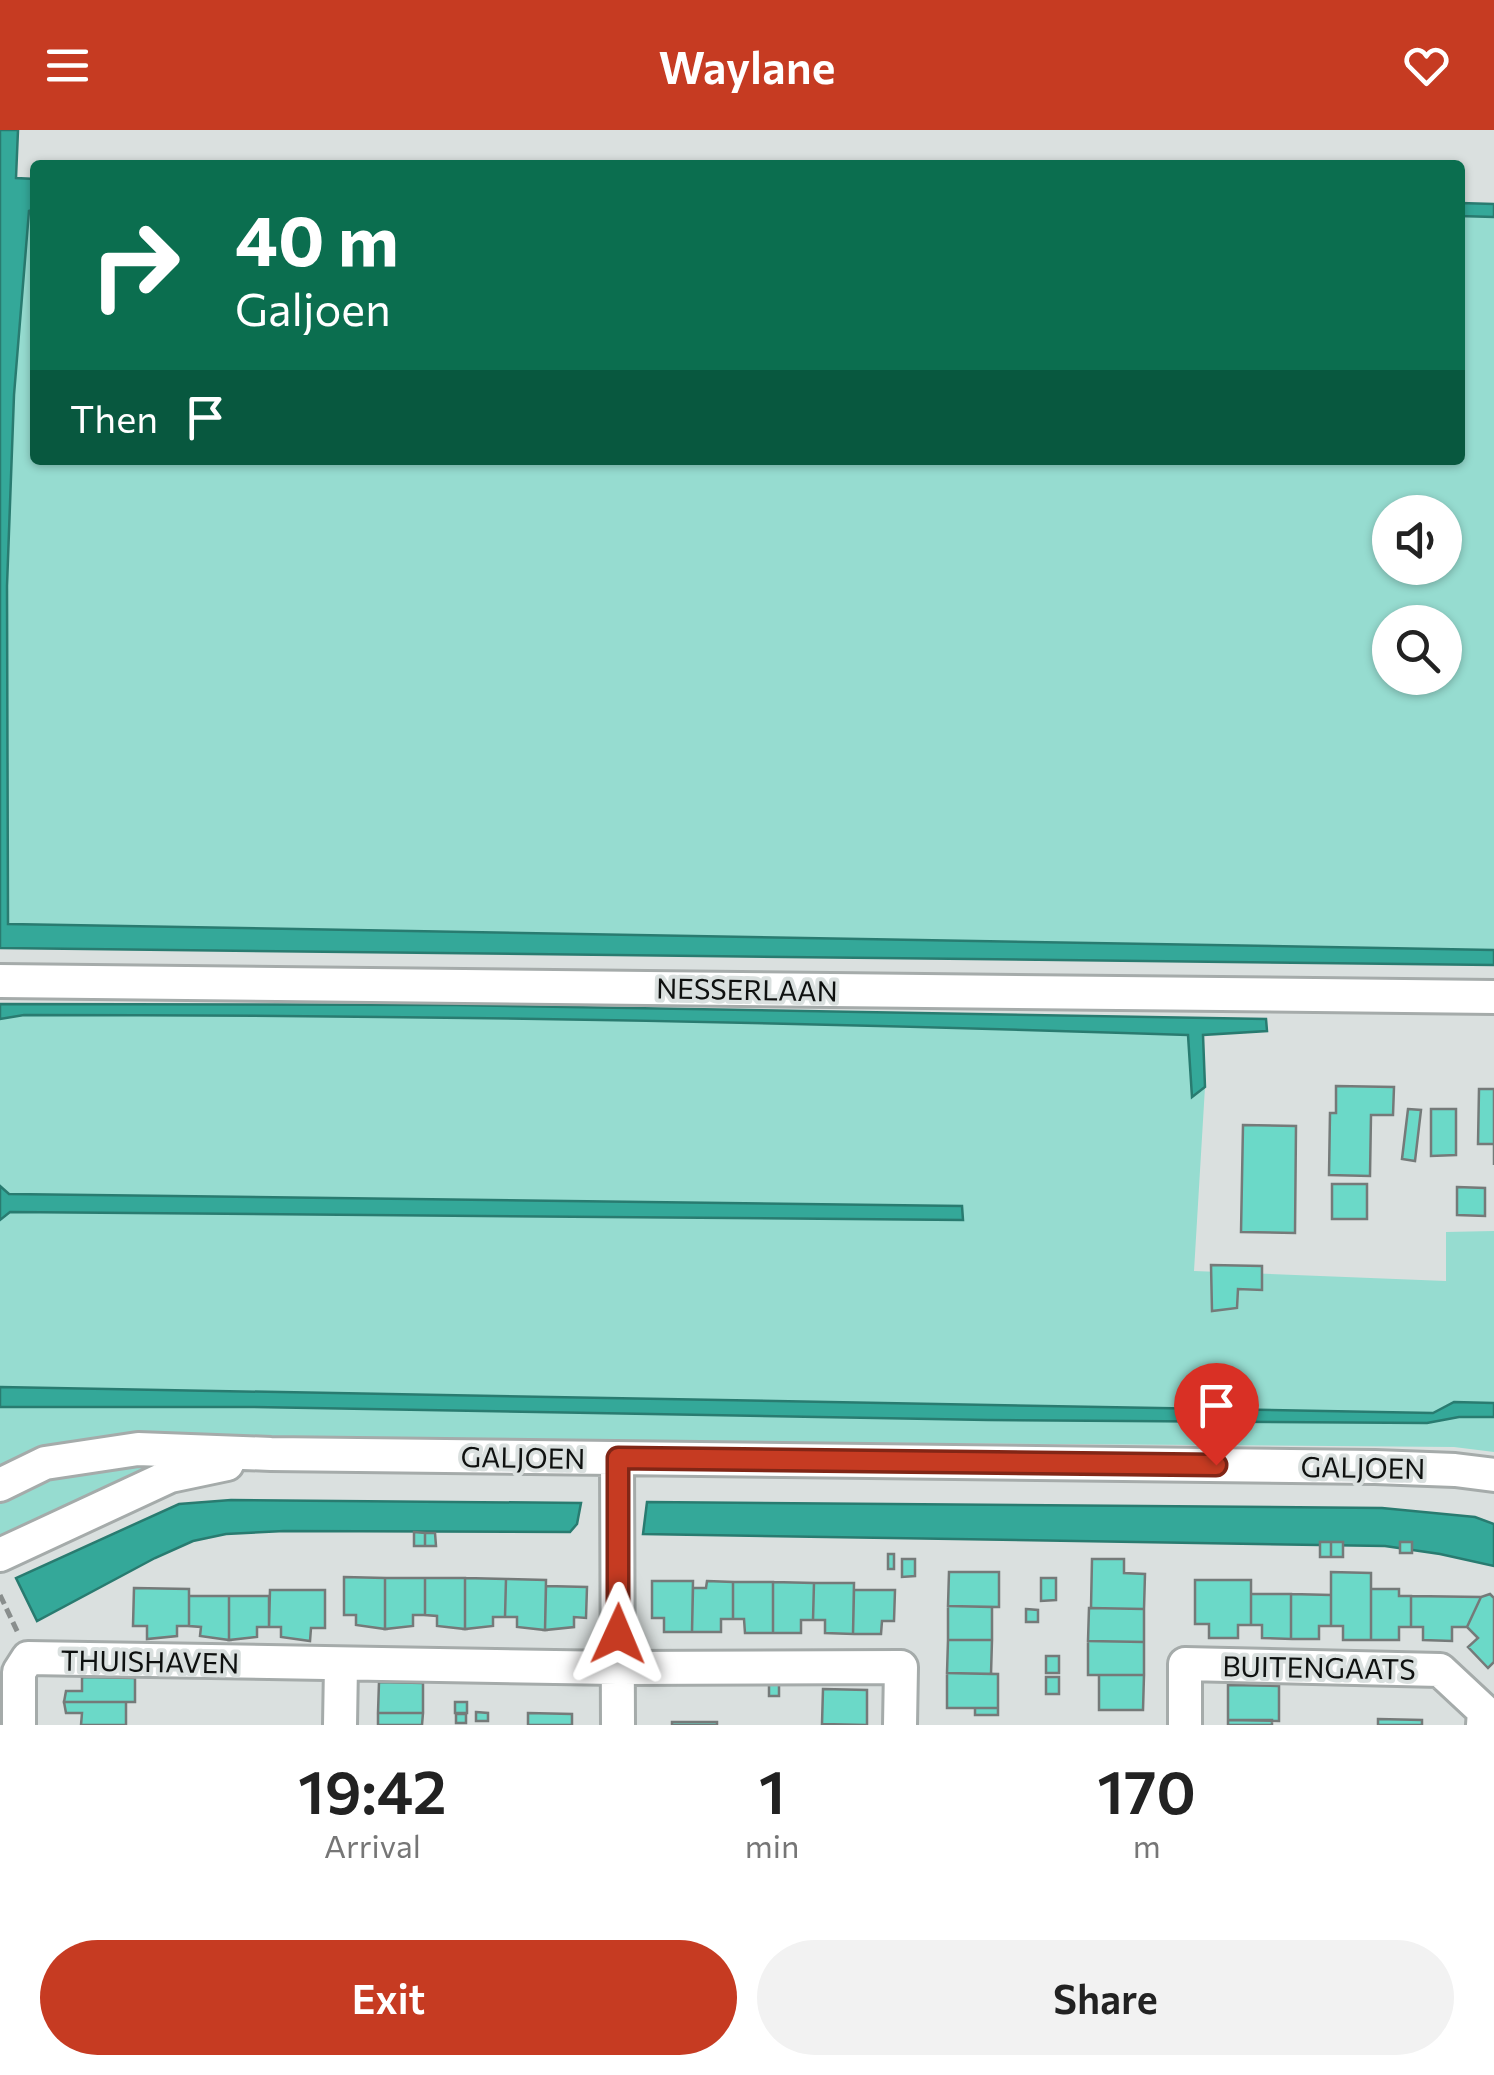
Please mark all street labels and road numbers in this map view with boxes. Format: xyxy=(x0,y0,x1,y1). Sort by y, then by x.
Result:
street label: NESSERLAAN xyxy=(656,970,838,1008)
street label: GALJOEN xyxy=(460,1439,586,1475)
street label: GALJOEN xyxy=(1300,1449,1426,1485)
street label: THUISHAVEN xyxy=(60,1642,240,1680)
street label: BUITENGAATS xyxy=(1222,1648,1416,1686)

